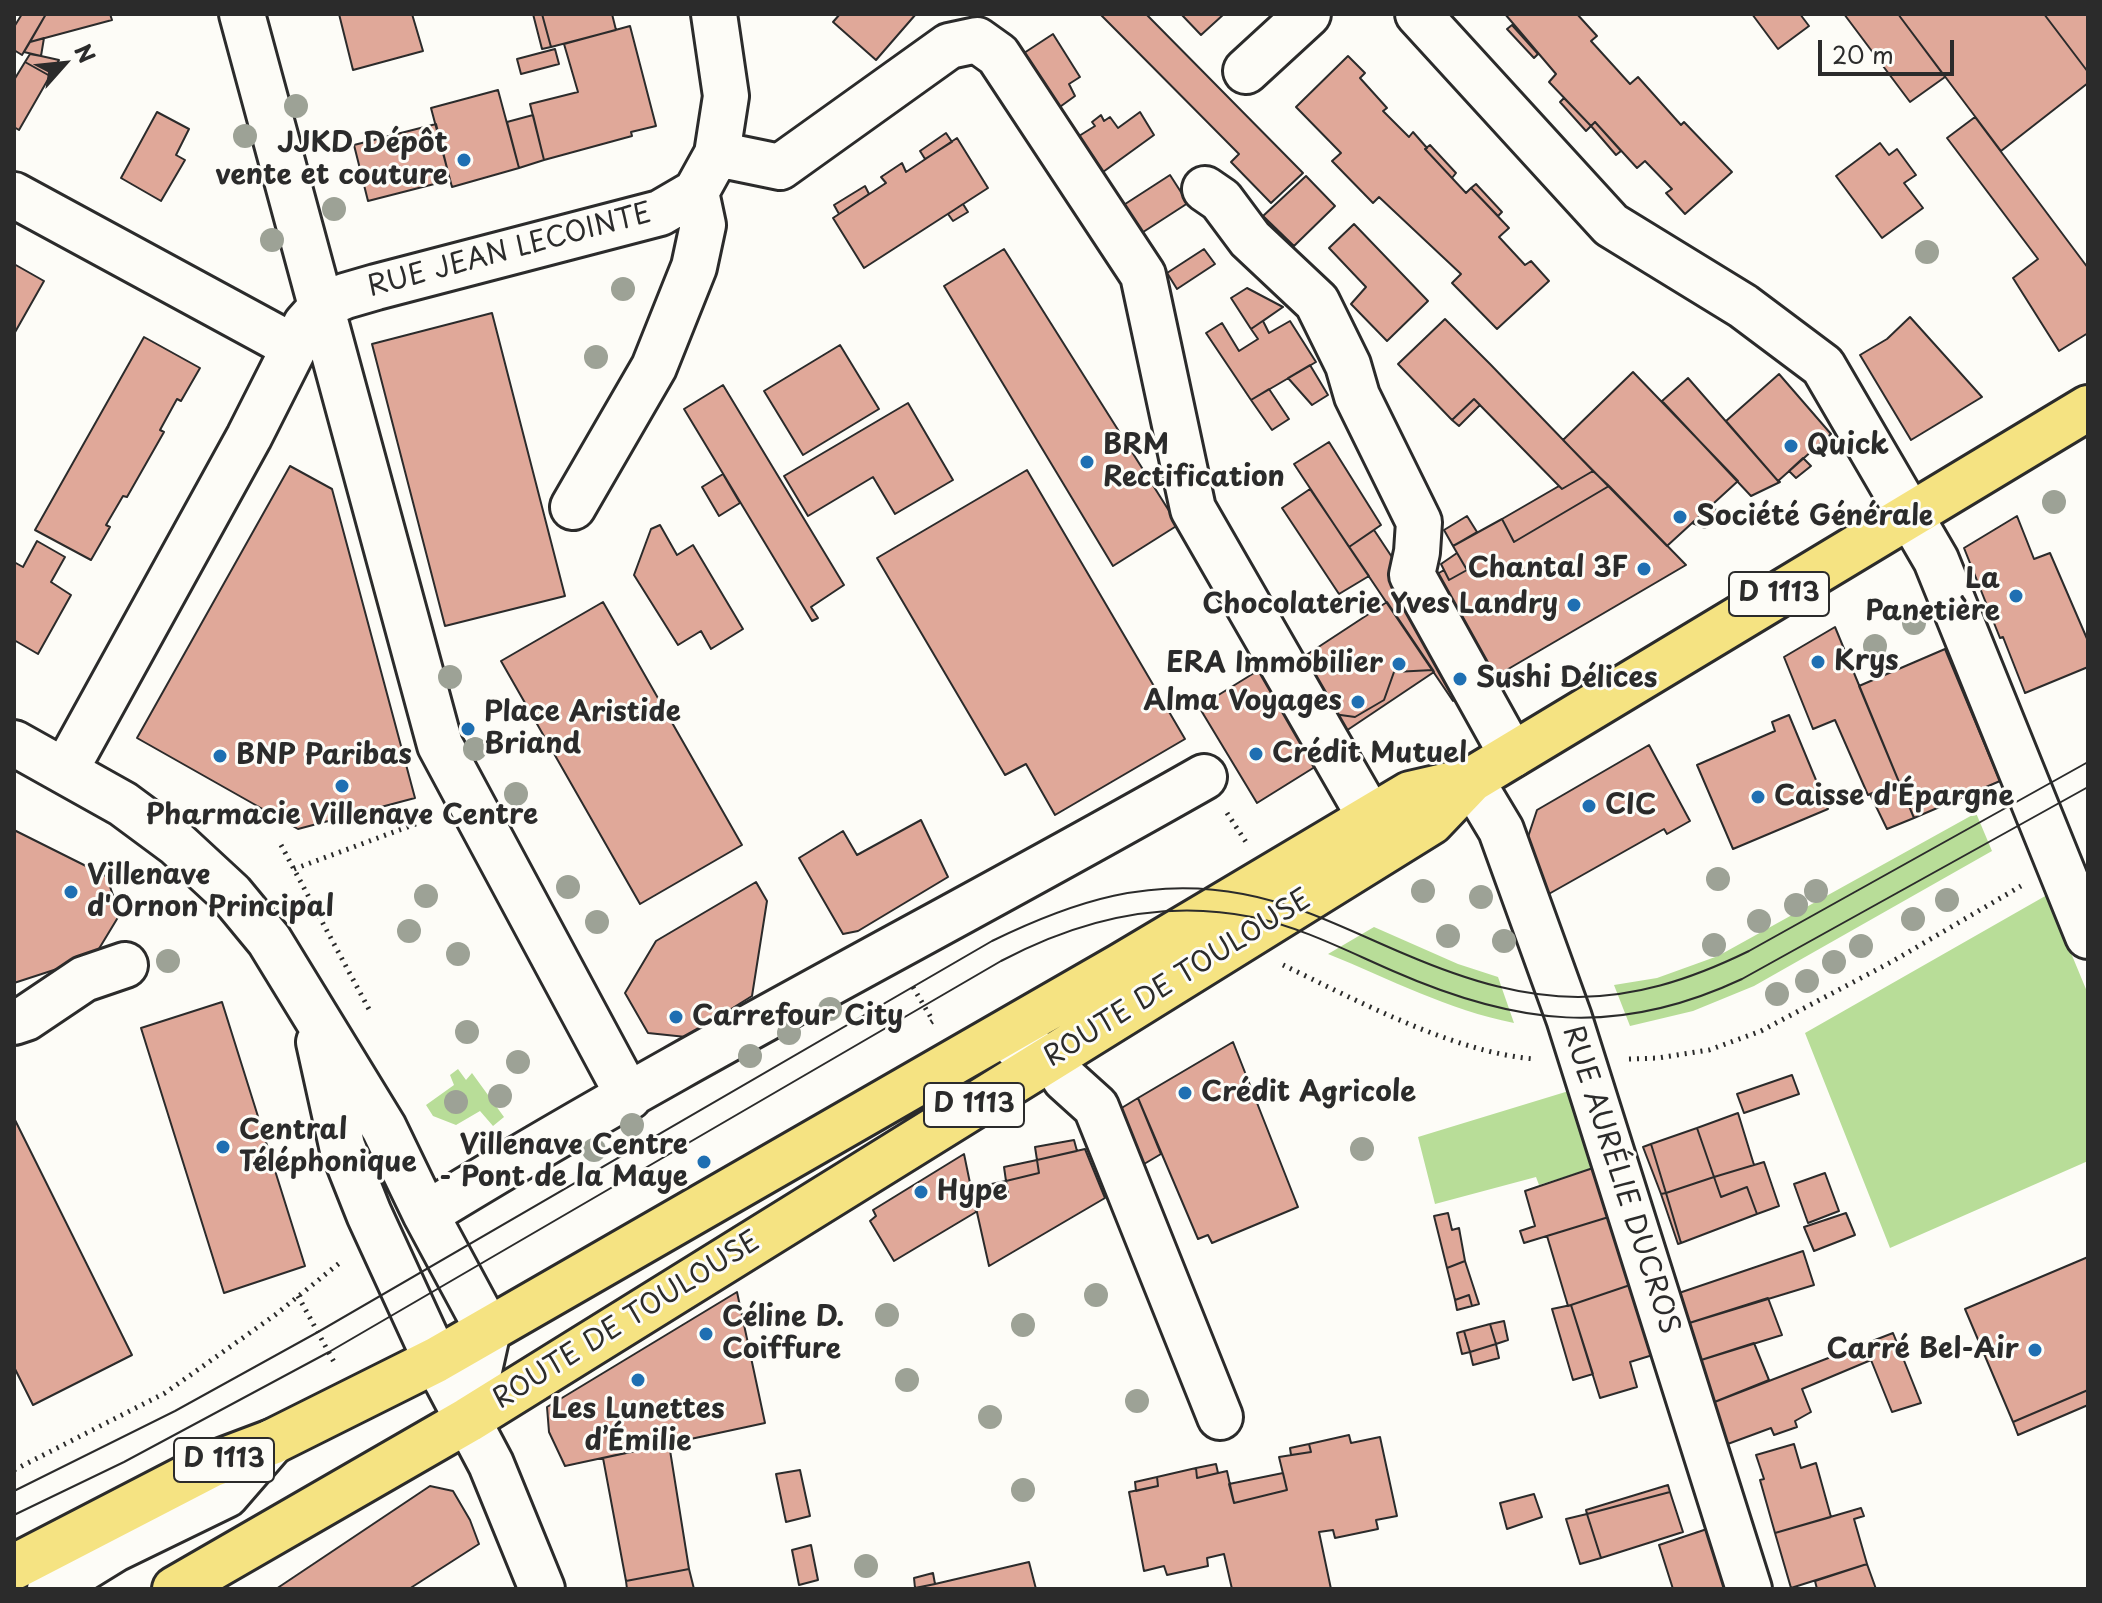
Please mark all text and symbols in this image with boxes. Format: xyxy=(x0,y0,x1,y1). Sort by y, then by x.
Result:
north arrow xyxy=(24,24,104,104)
scale bar xyxy=(1822,24,1958,74)
text: 20 m xyxy=(1832,36,1894,72)
text: N xyxy=(67,38,104,68)
place label: JJKD Dépôt vente et couture xyxy=(215,127,448,193)
marker: JJKD Dépôt vente et couture xyxy=(455,151,473,169)
street label: RUE JEAN LECOINTE xyxy=(364,197,656,305)
place label: BRM Rectification xyxy=(1103,429,1285,495)
place label: Quick xyxy=(1807,429,1889,463)
marker: Quick xyxy=(1782,437,1800,455)
marker: BRM Rectification xyxy=(1078,453,1096,471)
place label: Société Générale xyxy=(1696,500,1933,534)
marker: Société Générale xyxy=(1671,508,1689,526)
place label: Chantal 3F xyxy=(1468,552,1628,586)
marker: Chantal 3F xyxy=(1635,560,1653,578)
place label: La Panetière xyxy=(1865,563,2000,629)
road number: D 1113 xyxy=(1729,572,1829,616)
marker: La Panetière xyxy=(2007,587,2025,605)
place label: Chocolaterie Yves Landry xyxy=(1202,588,1558,622)
marker: Chocolaterie Yves Landry xyxy=(1565,596,1583,614)
place label: Krys xyxy=(1834,645,1899,679)
place label: ERA Immobilier xyxy=(1166,647,1383,681)
marker: Krys xyxy=(1809,653,1827,671)
marker: ERA Immobilier xyxy=(1390,655,1408,673)
place label: Sushi Délices xyxy=(1476,662,1657,696)
marker: Sushi Délices xyxy=(1451,670,1469,688)
place label: Alma Voyages xyxy=(1144,685,1342,719)
marker: Alma Voyages xyxy=(1349,693,1367,711)
place label: Place Aristide Briand xyxy=(484,696,681,762)
marker: Place Aristide Briand xyxy=(459,720,477,738)
place label: Crédit Mutuel xyxy=(1272,737,1467,771)
place label: BNP Paribas xyxy=(236,739,412,773)
marker: Crédit Mutuel xyxy=(1247,745,1265,763)
marker: BNP Paribas xyxy=(211,747,229,765)
marker: Pharmacie Villenave Centre xyxy=(333,777,351,795)
place label: Caisse d'Épargne xyxy=(1774,780,2014,814)
marker: Caisse d'Épargne xyxy=(1749,788,1767,806)
place label: CIC xyxy=(1605,789,1656,823)
marker: CIC xyxy=(1580,797,1598,815)
place label: Pharmacie Villenave Centre xyxy=(146,799,538,833)
place label: Villenave d'Ornon Principal xyxy=(87,859,334,925)
marker: Villenave d'Ornon Principal xyxy=(62,883,80,901)
street label: ROUTE DE TOULOUSE xyxy=(1038,883,1318,1075)
place label: Carrefour City xyxy=(692,1000,903,1034)
marker: Carrefour City xyxy=(667,1008,685,1026)
street label: RUE AURÉLIE DUCROS xyxy=(1554,1022,1686,1338)
place label: Crédit Agricole xyxy=(1201,1076,1416,1110)
road number: D 1113 xyxy=(924,1083,1024,1127)
marker: Crédit Agricole xyxy=(1176,1084,1194,1102)
place label: Central Téléphonique xyxy=(239,1114,417,1180)
place label: Villenave Centre - Pont de la Maye xyxy=(439,1129,688,1195)
marker: Central Téléphonique xyxy=(214,1138,232,1156)
marker: Villenave Centre - Pont de la Maye xyxy=(695,1153,713,1171)
place label: Hype xyxy=(937,1175,1008,1209)
marker: Hype xyxy=(912,1183,930,1201)
street label: ROUTE DE TOULOUSE xyxy=(487,1225,767,1417)
place label: Céline D. Coiffure xyxy=(722,1301,844,1367)
marker: Céline D. Coiffure xyxy=(697,1325,715,1343)
place label: Carré Bel-Air xyxy=(1827,1333,2019,1367)
marker: Carré Bel-Air xyxy=(2026,1341,2044,1359)
marker: Les Lunettes d’Émilie xyxy=(629,1371,647,1389)
place label: Les Lunettes d’Émilie xyxy=(551,1393,725,1459)
road number: D 1113 xyxy=(174,1438,274,1482)

